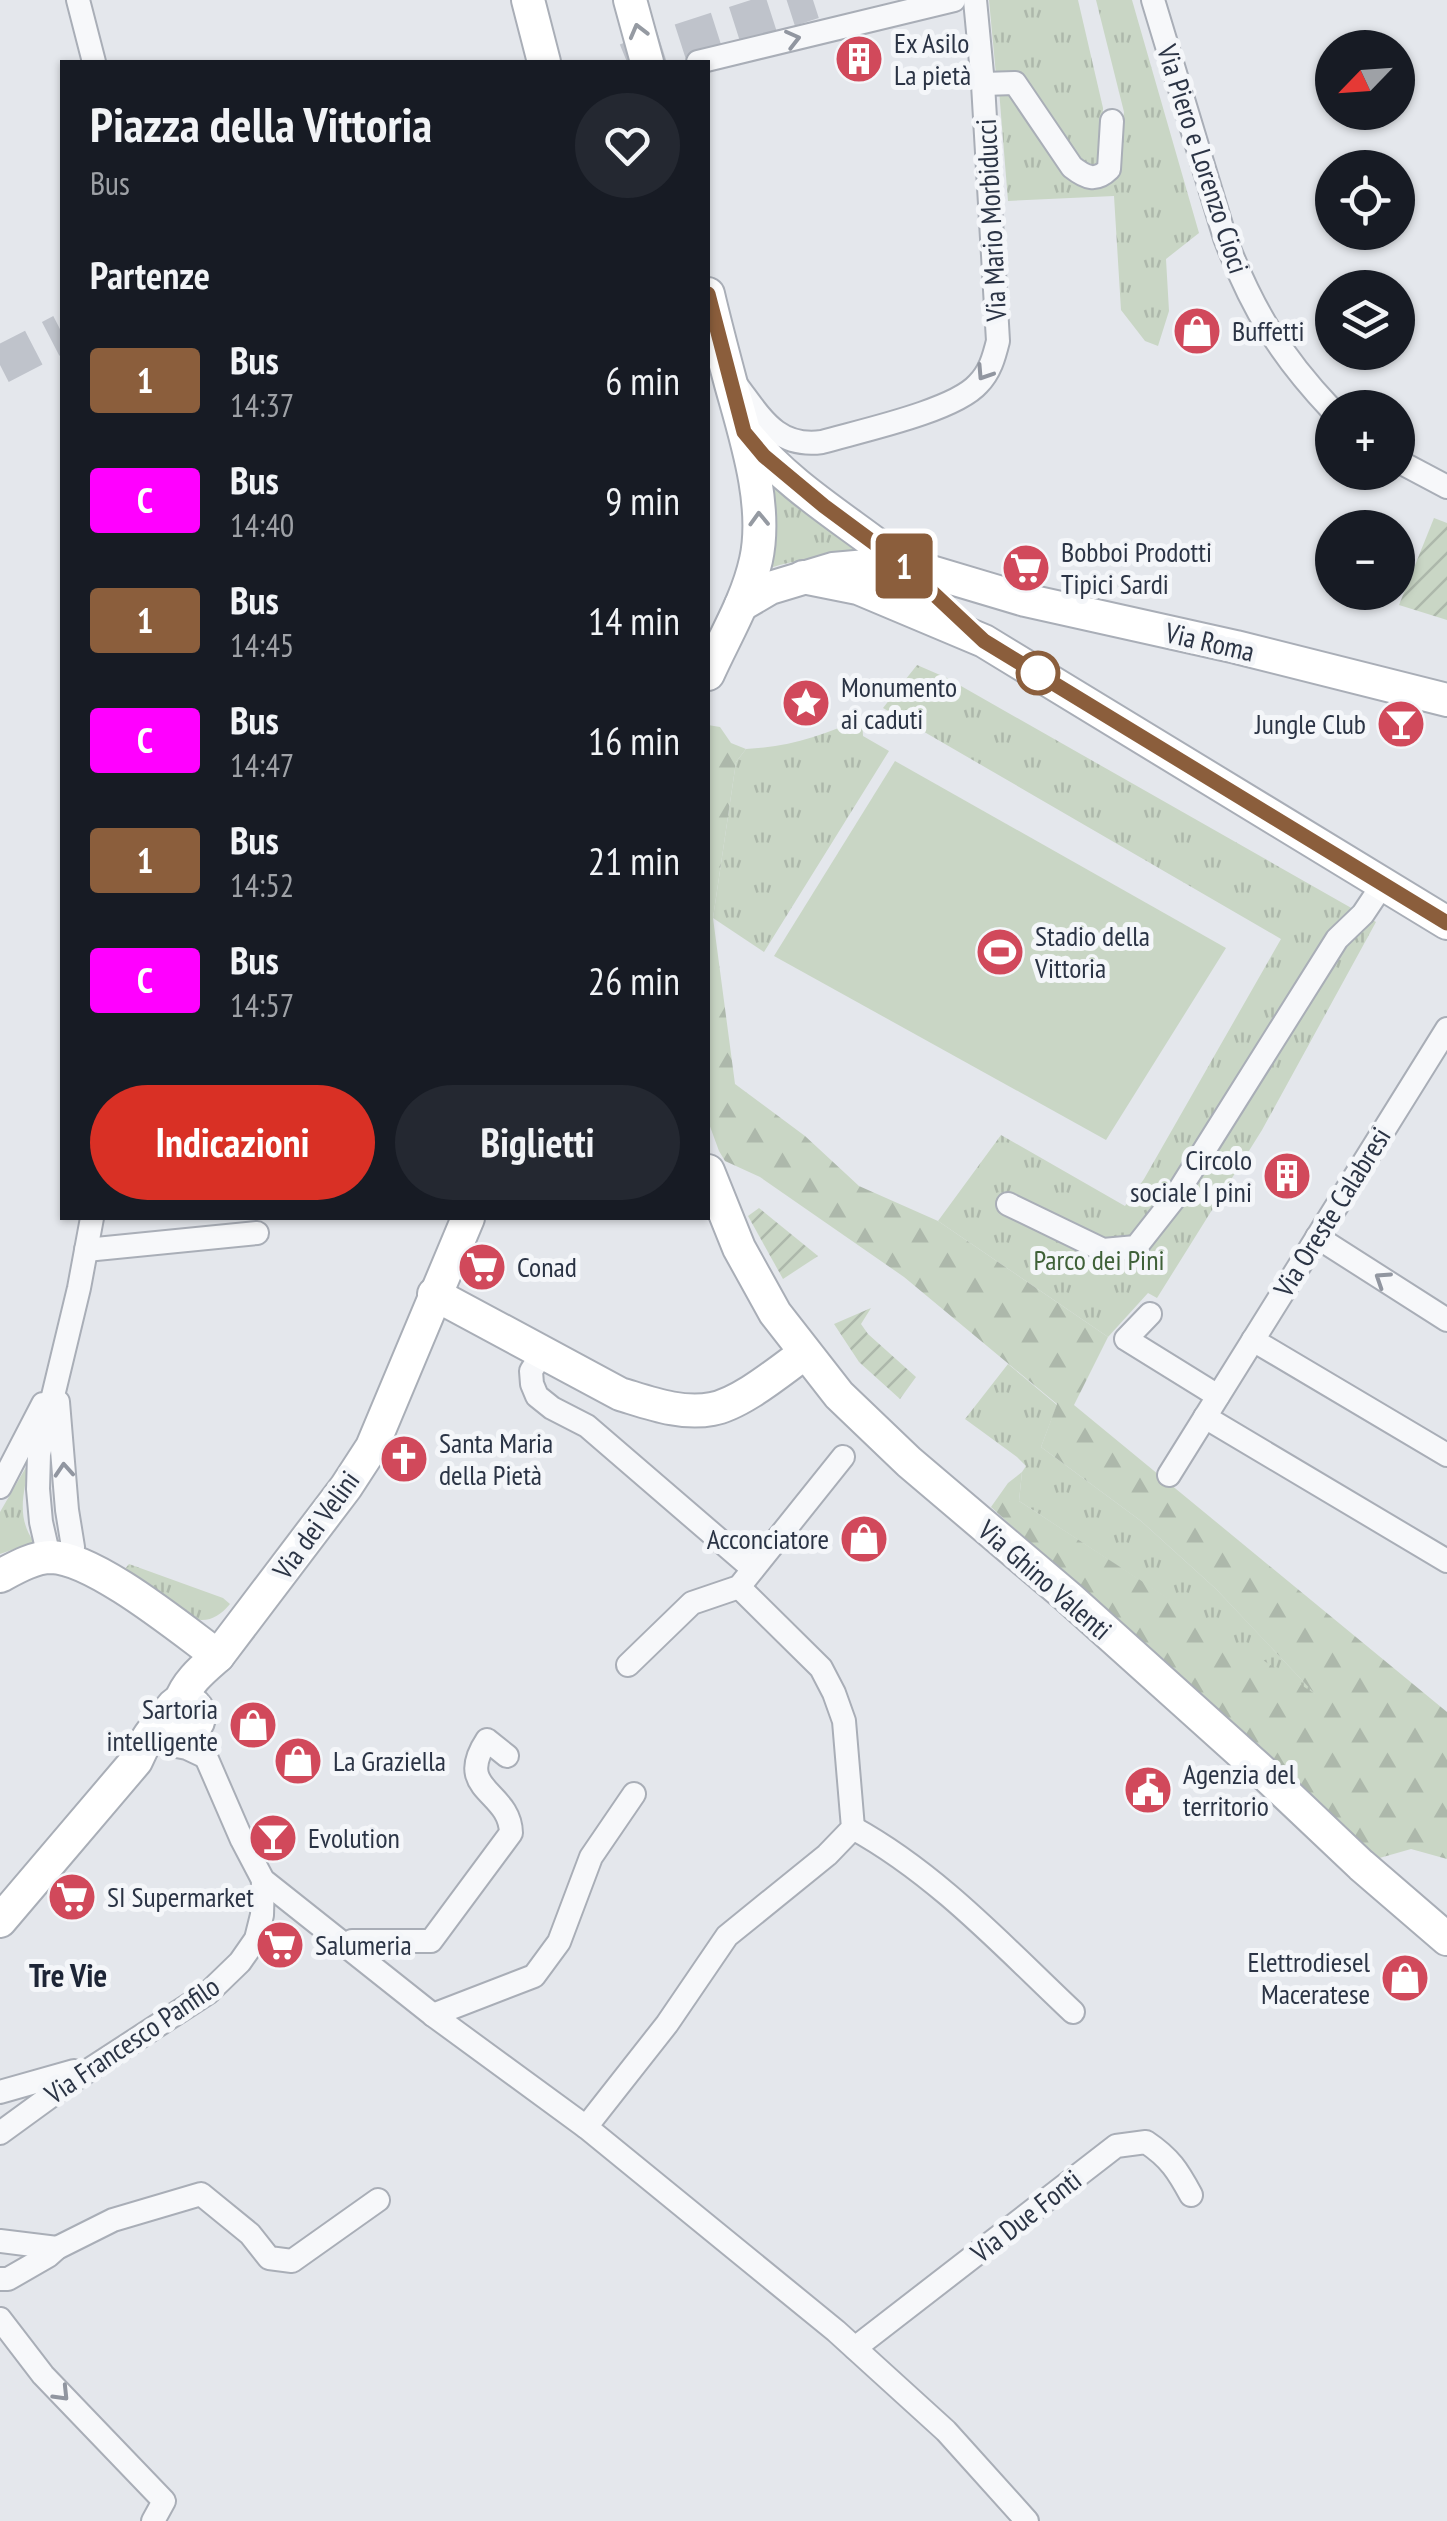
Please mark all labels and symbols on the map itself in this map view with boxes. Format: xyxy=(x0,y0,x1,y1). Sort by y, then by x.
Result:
one-way arrow xyxy=(629,23,650,40)
place label: Ex Asilo La pietà xyxy=(894,24,971,93)
one-way arrow xyxy=(784,30,801,51)
north arrow xyxy=(1315,30,1415,130)
building icon: Ex Asilo La pietà xyxy=(833,33,885,85)
street label: Via Piero e Lorenzo Cioci xyxy=(1149,39,1258,278)
street label: Via Mario Morbiducci xyxy=(967,118,1014,323)
shop icon: Buffetti xyxy=(1171,305,1223,357)
place label: Buffetti xyxy=(1232,312,1305,349)
one-way arrow xyxy=(978,363,997,381)
one-way arrow xyxy=(748,511,769,527)
place label: Bobboi Prodotti Tipici Sardi xyxy=(1061,533,1212,602)
line badge: 1 xyxy=(872,534,936,598)
supermarket icon: Bobboi Prodotti Tipici Sardi xyxy=(1000,542,1052,594)
street label: Via Roma xyxy=(1161,613,1258,670)
unlabelled marker xyxy=(1017,652,1059,694)
place label: Monumento ai caduti xyxy=(841,668,957,737)
place icon: Monumento ai caduti xyxy=(780,677,832,729)
bar icon: Jungle Club xyxy=(1375,698,1427,750)
place label: Jungle Club xyxy=(1254,705,1366,742)
place label: Stadio della Vittoria xyxy=(1034,917,1150,986)
sports icon: Stadio della Vittoria xyxy=(974,926,1026,978)
street label: Via Oreste Calabresi xyxy=(1264,1120,1399,1304)
place label: Circolo sociale I pini xyxy=(1130,1141,1252,1210)
building icon: Circolo sociale I pini xyxy=(1261,1150,1313,1202)
supermarket icon: Conad xyxy=(456,1241,508,1293)
park label: Parco dei Pini xyxy=(1033,1241,1165,1278)
place label: Conad xyxy=(517,1248,577,1285)
one-way arrow xyxy=(1375,1272,1393,1291)
place label: Santa Maria della Pietà xyxy=(439,1424,553,1493)
church icon: Santa Maria della Pietà xyxy=(378,1433,430,1485)
one-way arrow xyxy=(53,1462,75,1478)
street label: Via dei Velini xyxy=(263,1463,367,1587)
street label: Via Ghino Valenti xyxy=(970,1511,1120,1648)
shop icon: Acconciatore xyxy=(838,1513,890,1565)
place label: Acconciatore xyxy=(707,1520,829,1557)
place label: Sartoria intelligente xyxy=(106,1690,218,1759)
shop icon: Sartoria intelligente xyxy=(227,1699,279,1751)
shop icon: La Graziella xyxy=(272,1735,324,1787)
place label: La Graziella xyxy=(333,1742,446,1779)
place label: Agenzia del territorio xyxy=(1183,1755,1296,1824)
public building icon: Agenzia del territorio xyxy=(1122,1764,1174,1816)
bar icon: Evolution xyxy=(247,1812,299,1864)
place label: Evolution xyxy=(308,1819,400,1856)
supermarket icon: SI Supermarket xyxy=(46,1871,98,1923)
place label: SI Supermarket xyxy=(107,1878,254,1915)
supermarket icon: Salumeria xyxy=(254,1919,306,1971)
place label: Salumeria xyxy=(315,1926,412,1963)
place label: Elettrodiesel Maceratese xyxy=(1247,1943,1370,2012)
shop icon: Elettrodiesel Maceratese xyxy=(1379,1952,1431,2004)
district label: Tre Vie xyxy=(29,1954,107,1996)
street label: Via Francesco Panfilo xyxy=(36,1967,226,2112)
street label: Via Due Fonti xyxy=(962,2161,1088,2271)
one-way arrow xyxy=(50,2383,68,2401)

